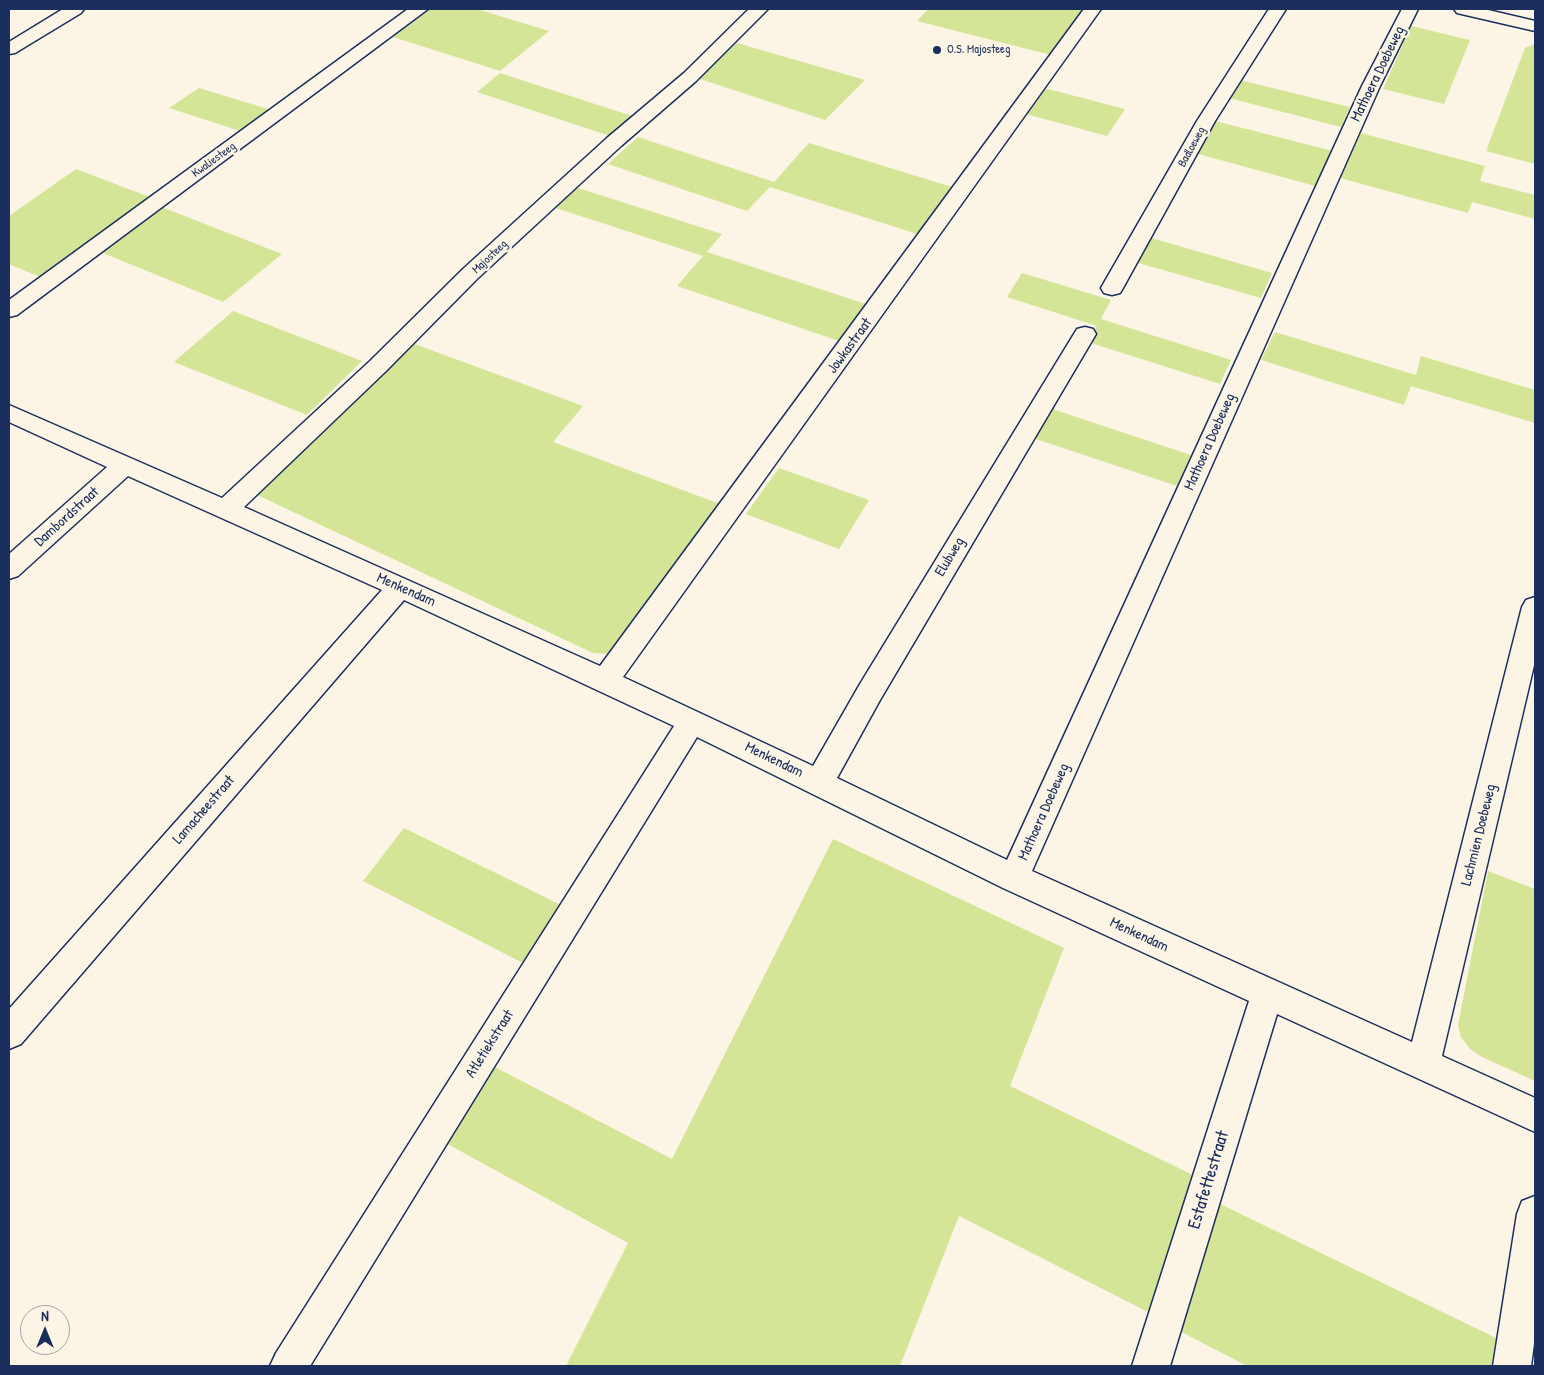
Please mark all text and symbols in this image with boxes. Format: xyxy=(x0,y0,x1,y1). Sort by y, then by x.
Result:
street label: Mathoera Doebeweg xyxy=(1347,23,1409,125)
place label: O.S. Majosteeg xyxy=(947,43,1010,57)
marker: O.S. Majosteeg xyxy=(931,44,943,56)
street label: Badloeweg xyxy=(1175,124,1209,170)
street label: Kwaliesteeg xyxy=(189,139,239,181)
street label: Majosteeg xyxy=(469,237,511,277)
street label: Jowkastraat xyxy=(824,315,876,377)
street label: Mathoera Doebeweg xyxy=(1181,391,1239,493)
street label: Dambordstraat xyxy=(31,483,103,551)
street label: Elubweg xyxy=(931,534,969,580)
street label: Menkendam xyxy=(374,569,438,611)
street label: Menkendam xyxy=(742,738,806,782)
street label: Mathoera Doebeweg xyxy=(1015,761,1073,863)
street label: Lamacheestraat xyxy=(169,772,239,848)
street label: Lachmien Doebeweg xyxy=(1458,782,1500,888)
street label: Menkendam xyxy=(1107,914,1171,956)
street label: Atletiekstraat xyxy=(462,1007,518,1081)
street label: Estafettestraat xyxy=(1184,1128,1234,1232)
north arrow xyxy=(20,1305,70,1355)
text: N xyxy=(41,1306,49,1325)

